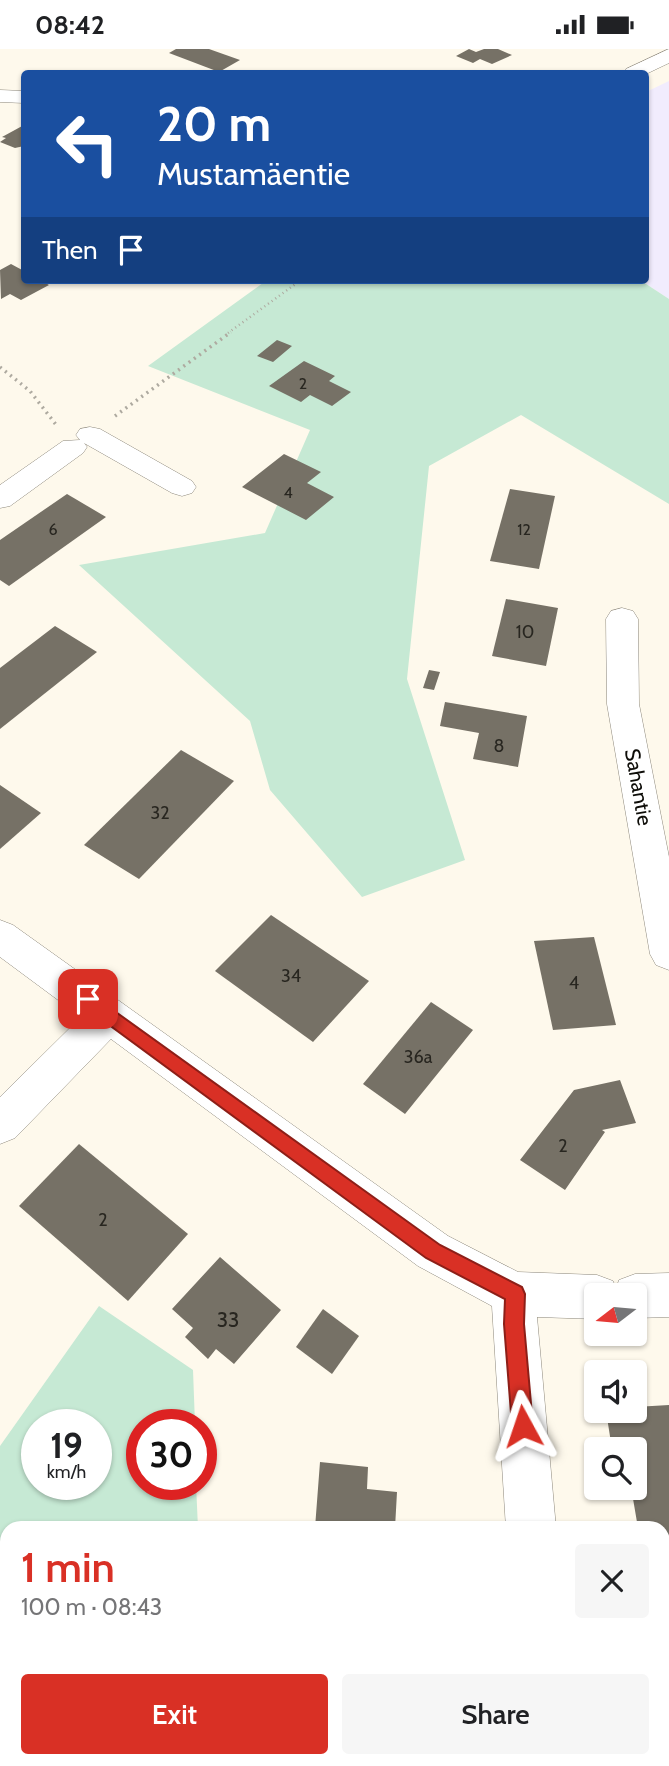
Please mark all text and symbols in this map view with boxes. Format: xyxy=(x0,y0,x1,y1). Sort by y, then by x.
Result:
text: 08:42 xyxy=(35,9,105,41)
text: 20 m xyxy=(157,94,271,153)
icon: left xyxy=(42,98,133,189)
text: Mustamäentie xyxy=(157,154,350,193)
icon: arrive xyxy=(112,231,150,269)
text: Then xyxy=(42,234,98,266)
house number: 2 xyxy=(299,374,307,393)
house number: 4 xyxy=(283,483,293,502)
house number: 6 xyxy=(48,520,58,539)
house number: 12 xyxy=(517,520,531,539)
house number: 10 xyxy=(516,621,534,643)
house number: 8 xyxy=(494,735,504,757)
street label: Sahantie xyxy=(620,747,658,828)
house number: 32 xyxy=(150,802,170,824)
house number: 34 xyxy=(281,965,301,987)
pin xyxy=(58,969,118,1029)
house number: 4 xyxy=(569,972,579,994)
icon: arrive xyxy=(69,980,107,1018)
house number: 36a xyxy=(404,1046,433,1068)
house number: 2 xyxy=(558,1135,568,1157)
house number: 2 xyxy=(98,1209,108,1231)
north arrow xyxy=(584,1283,648,1346)
map controls xyxy=(584,1283,647,1500)
house number: 33 xyxy=(217,1307,239,1332)
button: sound xyxy=(584,1360,647,1423)
position arrow xyxy=(486,1389,560,1463)
speed limit sign: 30 xyxy=(126,1409,217,1500)
text: 19 xyxy=(50,1424,83,1467)
button: search xyxy=(584,1437,647,1500)
text: km/h xyxy=(47,1461,86,1483)
text: 1 min xyxy=(21,1541,115,1593)
button: close xyxy=(575,1544,649,1618)
text: 100 m · 08:43 xyxy=(21,1593,162,1621)
button: Exit xyxy=(21,1674,328,1754)
button: Share xyxy=(342,1674,649,1754)

